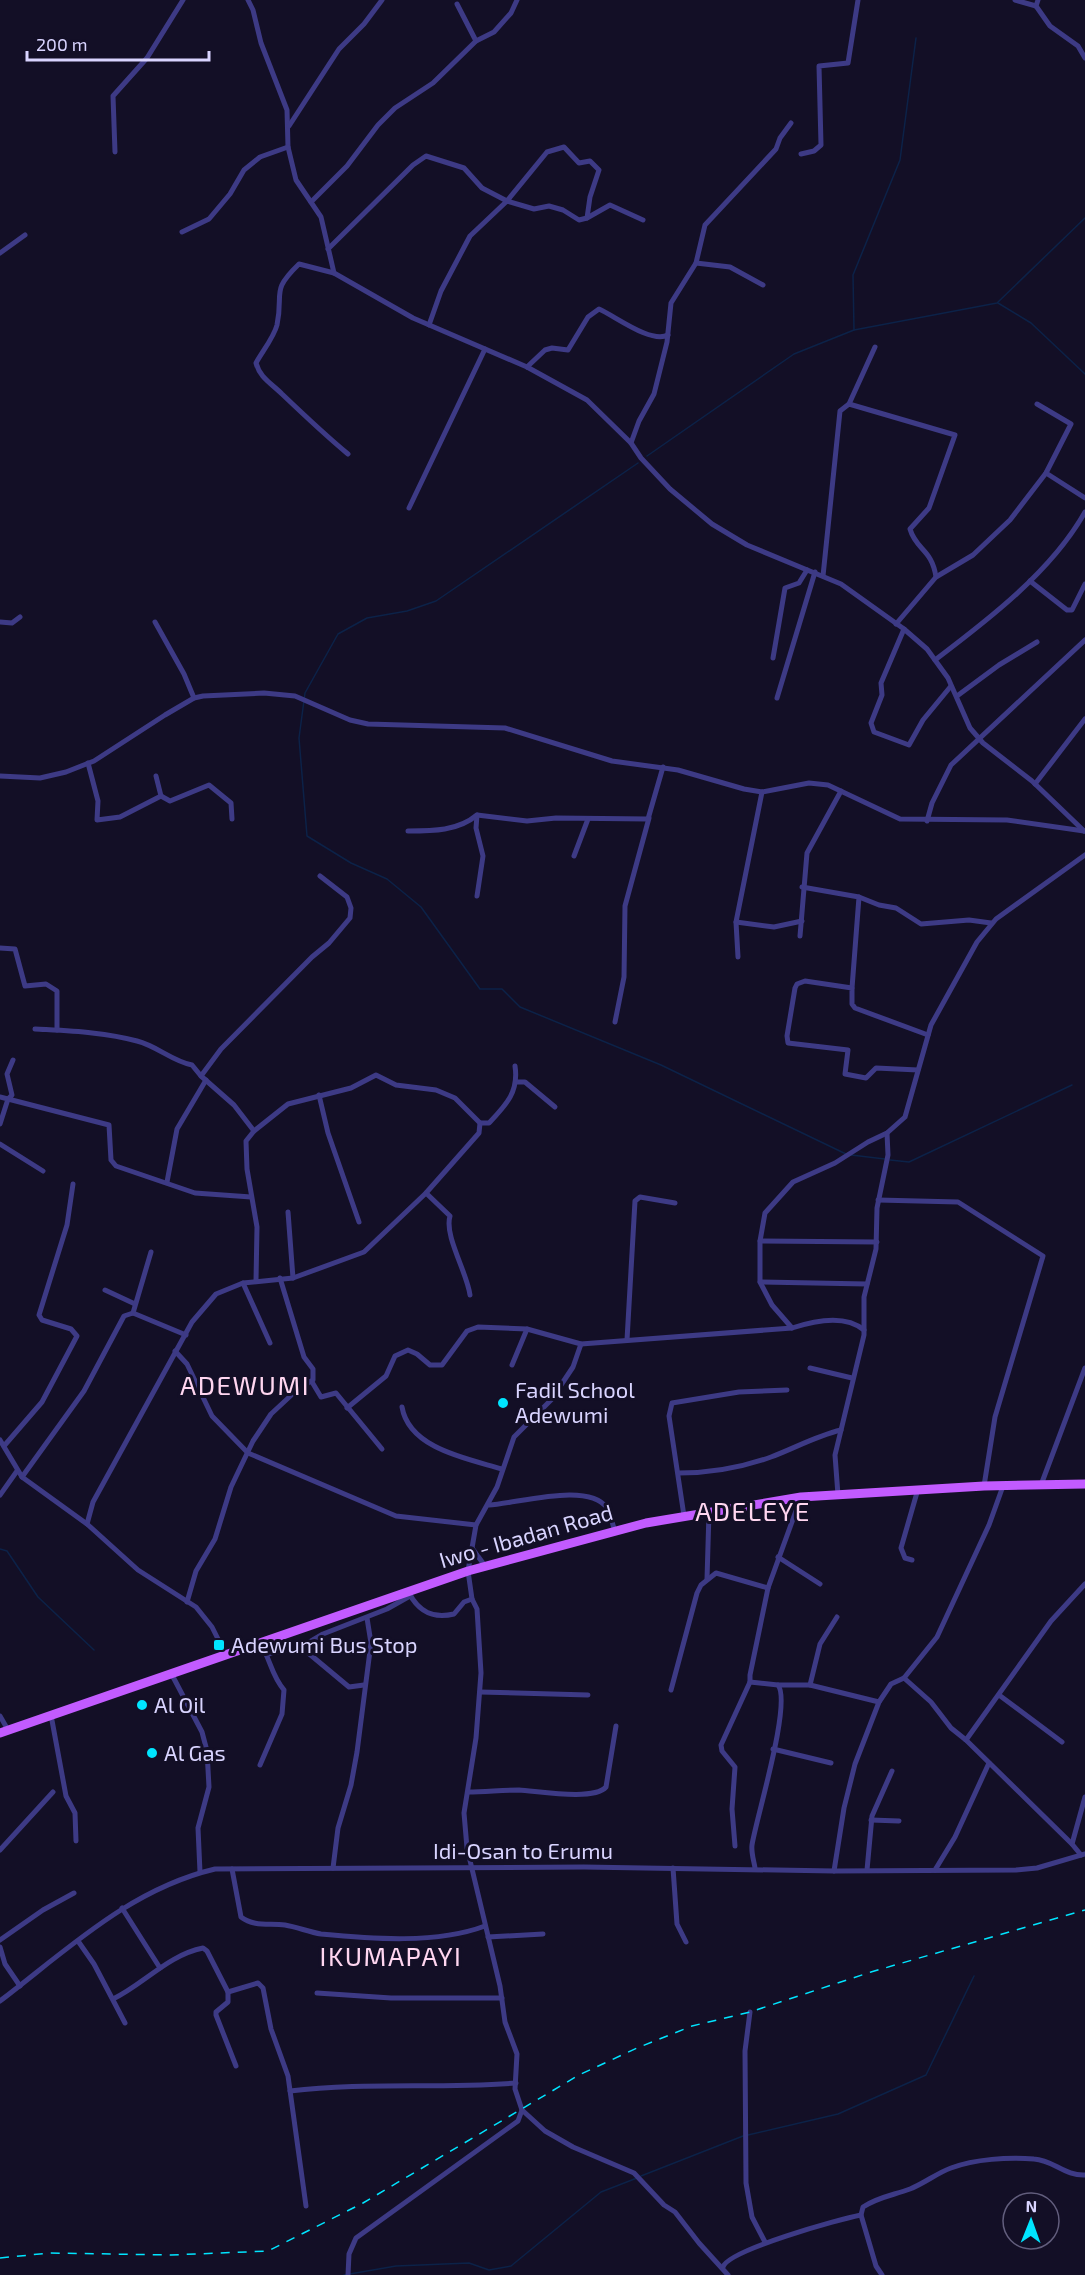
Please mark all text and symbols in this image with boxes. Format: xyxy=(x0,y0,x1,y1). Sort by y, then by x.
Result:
scale bar xyxy=(27,24,208,62)
text: 200 m xyxy=(36,33,88,55)
district label: ADEWUMI xyxy=(180,1369,310,1400)
place label: Fadil School Adewumi xyxy=(515,1376,635,1427)
marker: Fadil School Adewumi xyxy=(496,1396,510,1410)
district label: ADELEYE xyxy=(695,1495,811,1526)
street label: Iwo - Ibadan Road xyxy=(436,1498,616,1572)
place label: Adewumi Bus Stop xyxy=(231,1631,418,1657)
marker: Adewumi Bus Stop xyxy=(212,1638,226,1652)
place label: Al Oil xyxy=(154,1691,206,1717)
marker: Al Oil xyxy=(135,1698,149,1712)
place label: Al Gas xyxy=(164,1739,226,1765)
marker: Al Gas xyxy=(145,1746,159,1760)
street label: Idi-Osan to Erumu xyxy=(433,1837,613,1863)
district label: IKUMAPAYI xyxy=(320,1940,462,1971)
north arrow xyxy=(1001,2191,1061,2251)
text: N xyxy=(1025,2196,1037,2215)

